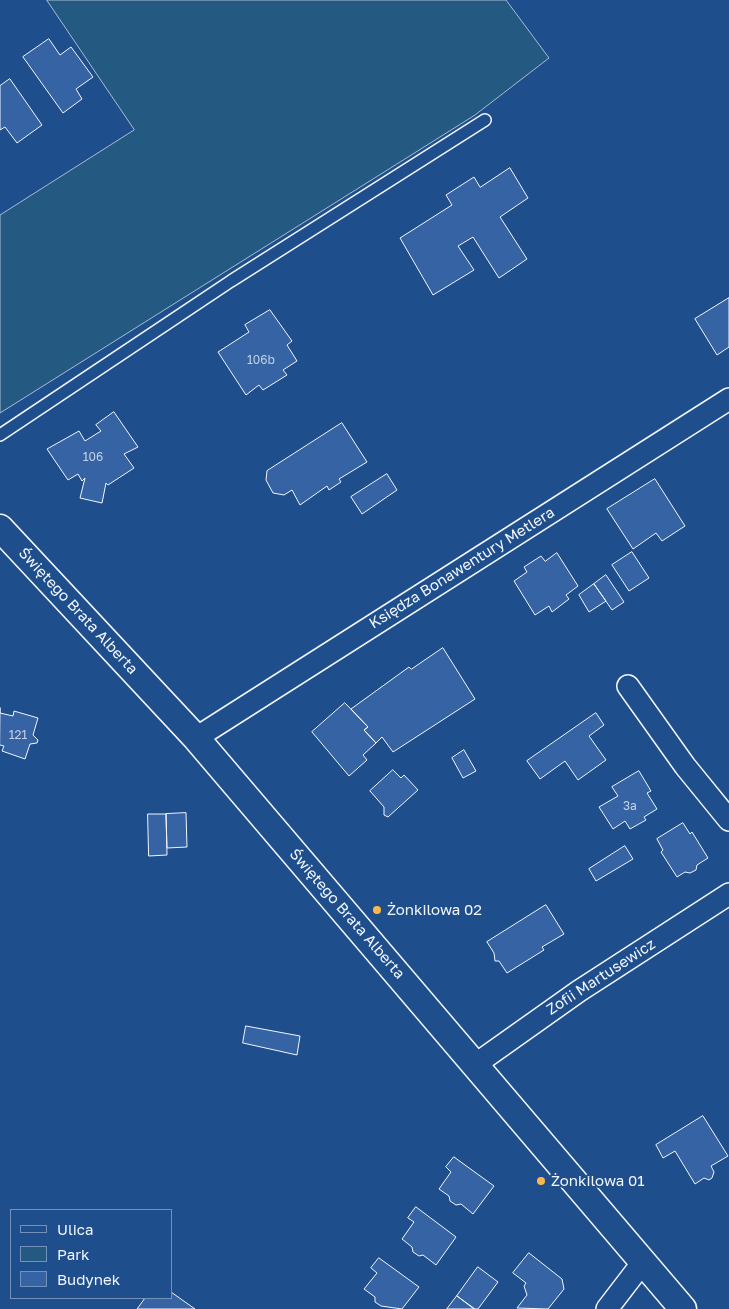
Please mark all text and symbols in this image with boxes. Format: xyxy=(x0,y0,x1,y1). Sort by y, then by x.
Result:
house number: 106b xyxy=(247,353,275,367)
house number: 106 xyxy=(83,450,103,464)
street label: Księdza Bonawentury Metlera xyxy=(366,503,558,633)
street label: Świętego Brata Alberta xyxy=(15,544,141,678)
house number: 121 xyxy=(9,728,27,742)
house number: 3a xyxy=(623,799,637,813)
street label: Świętego Brata Alberta xyxy=(286,845,408,983)
place label: Żonkilowa 02 xyxy=(387,901,482,919)
marker: Żonkilowa 02 xyxy=(371,904,383,916)
street label: Zofii Martusewicz xyxy=(543,935,659,1019)
place label: Żonkilowa 01 xyxy=(551,1172,645,1190)
marker: Żonkilowa 01 xyxy=(535,1175,547,1187)
legend xyxy=(10,1209,172,1299)
text: Ulica xyxy=(57,1220,93,1238)
text: Park xyxy=(57,1245,89,1263)
text: Budynek xyxy=(57,1270,120,1288)

